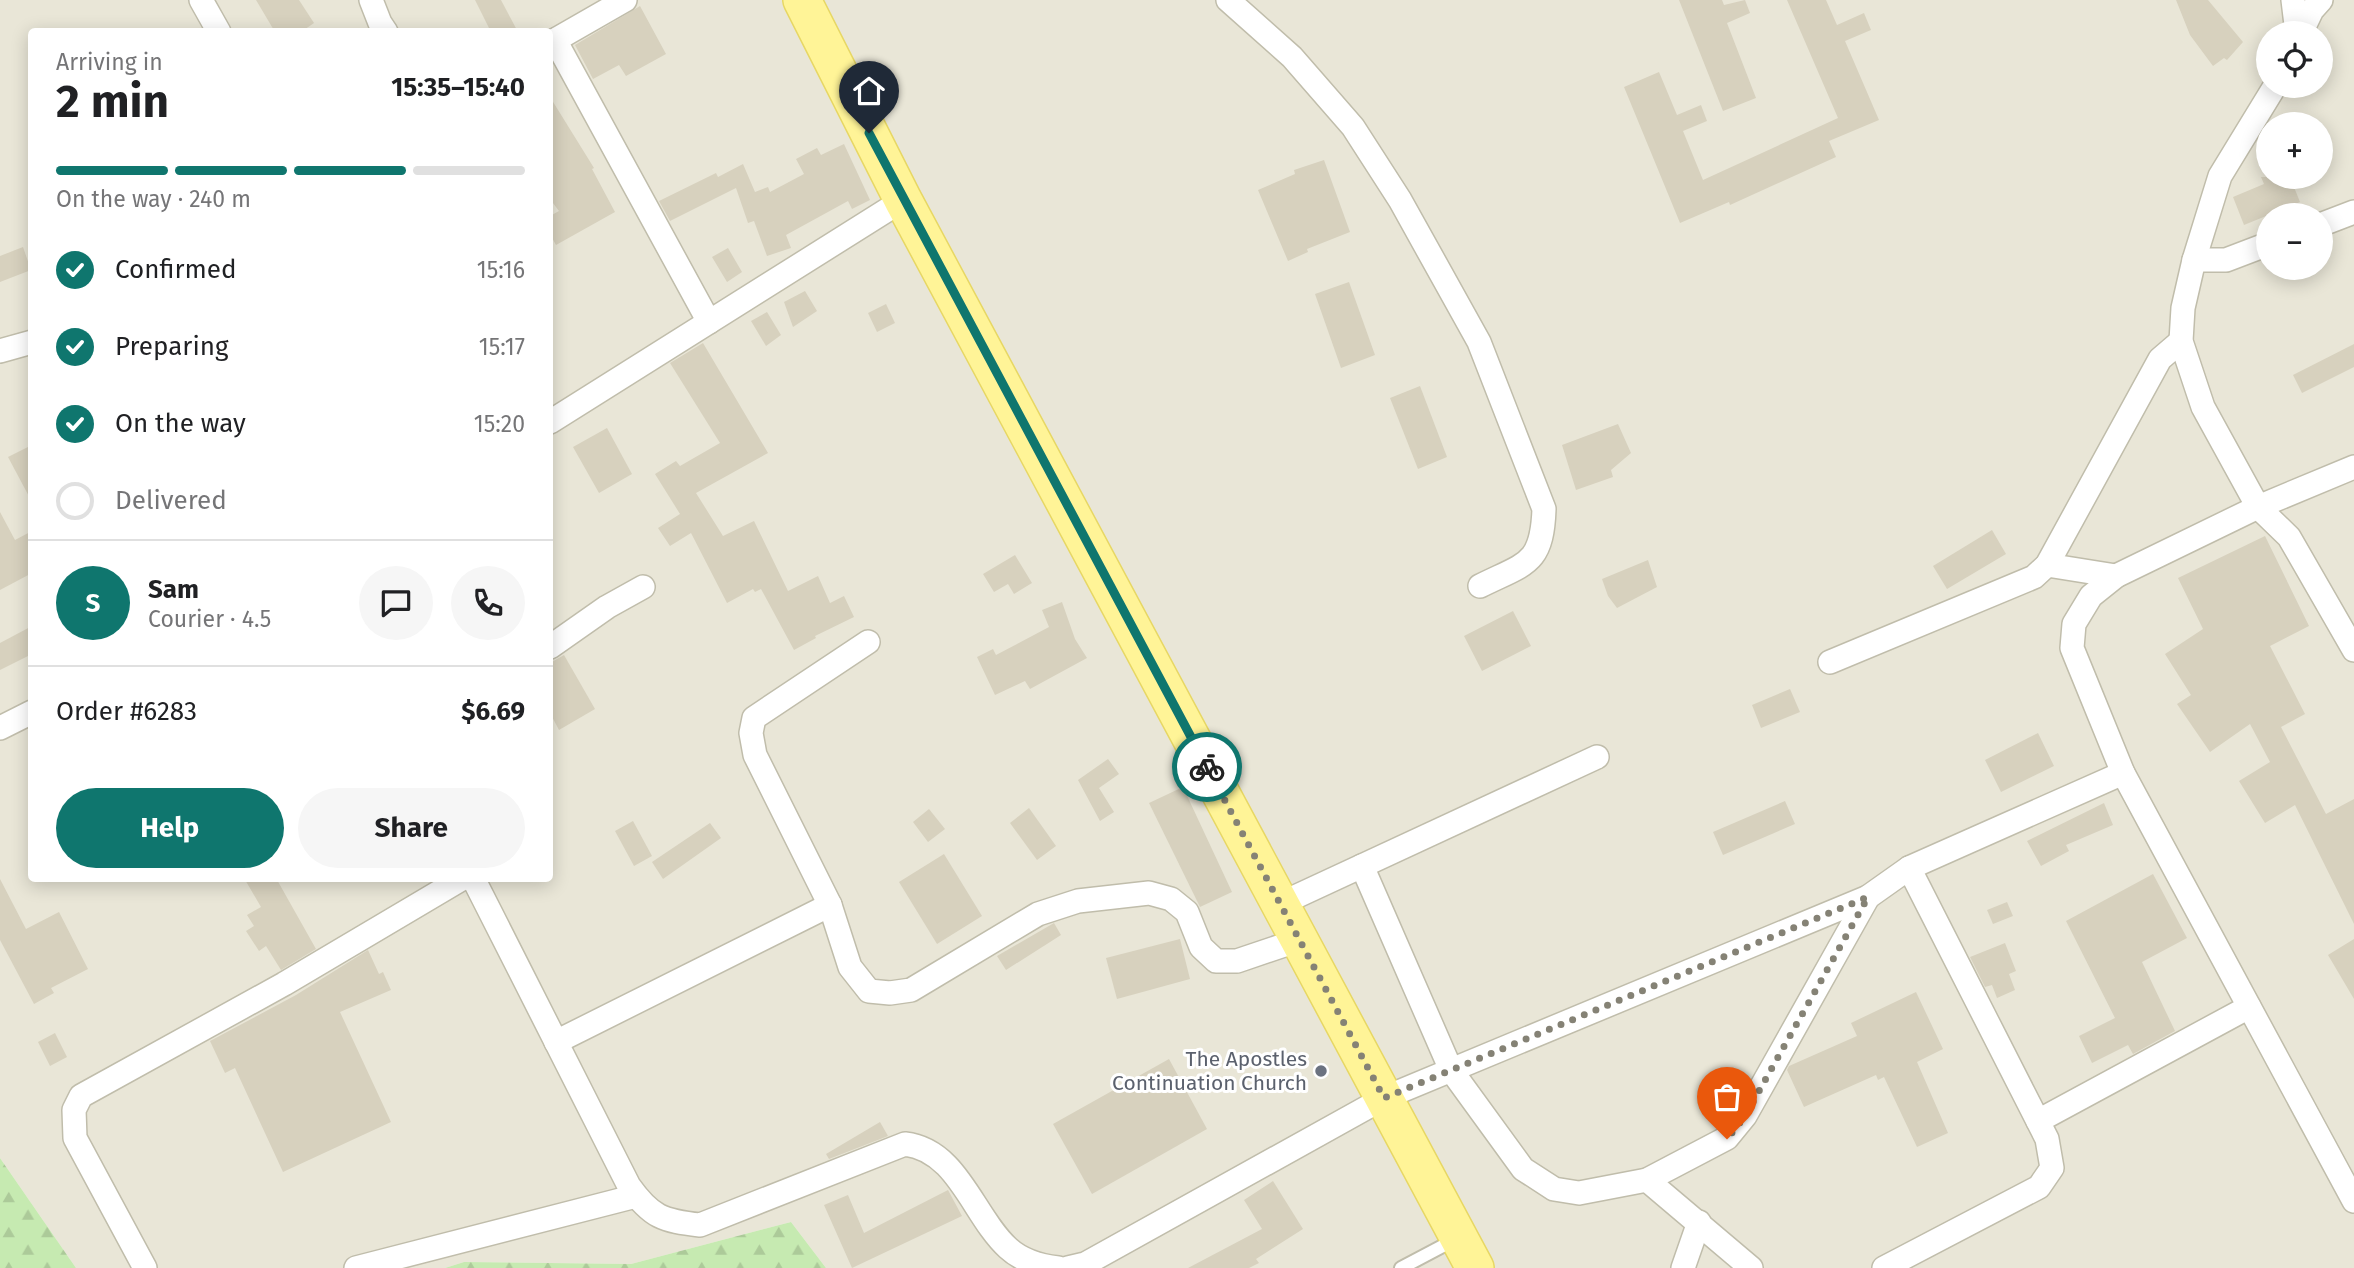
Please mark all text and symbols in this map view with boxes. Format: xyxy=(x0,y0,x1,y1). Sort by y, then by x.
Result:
map controls xyxy=(2256,21,2333,280)
button: locate xyxy=(2256,21,2333,98)
text: Arriving in xyxy=(56,48,163,76)
pin xyxy=(839,61,899,133)
text: 15:35–15:40 xyxy=(391,72,525,103)
icon: home xyxy=(850,72,888,110)
text: 2 min xyxy=(56,74,169,129)
button: + xyxy=(2256,112,2333,189)
text: On the way · 240 m xyxy=(56,185,251,213)
button: − xyxy=(2256,203,2333,280)
icon: check xyxy=(56,251,94,289)
text: Confirmed xyxy=(115,254,236,285)
text: 15:16 xyxy=(477,256,525,284)
icon: check xyxy=(56,328,94,366)
text: Preparing xyxy=(115,331,228,362)
text: 15:17 xyxy=(479,333,525,361)
icon: check xyxy=(56,405,94,443)
text: On the way xyxy=(115,408,246,439)
text: 15:20 xyxy=(474,410,525,438)
text: Delivered xyxy=(115,485,227,516)
button: chat xyxy=(359,566,433,640)
button: phone xyxy=(451,566,525,640)
text: Sam xyxy=(148,574,199,605)
text: S xyxy=(86,588,100,619)
text: Courier · 4.5 xyxy=(148,605,271,633)
text: Order #6283 xyxy=(56,696,197,727)
text: $6.69 xyxy=(461,696,525,727)
courier xyxy=(1172,732,1242,802)
icon: bike xyxy=(1188,748,1226,786)
button: Help xyxy=(56,788,284,868)
button: Share xyxy=(298,788,525,868)
place label: The Apostles Continuation Church xyxy=(1112,1046,1307,1096)
marker: The Apostles Continuation Church xyxy=(1313,1063,1329,1079)
pin xyxy=(1697,1067,1757,1139)
icon: bag xyxy=(1708,1078,1746,1116)

